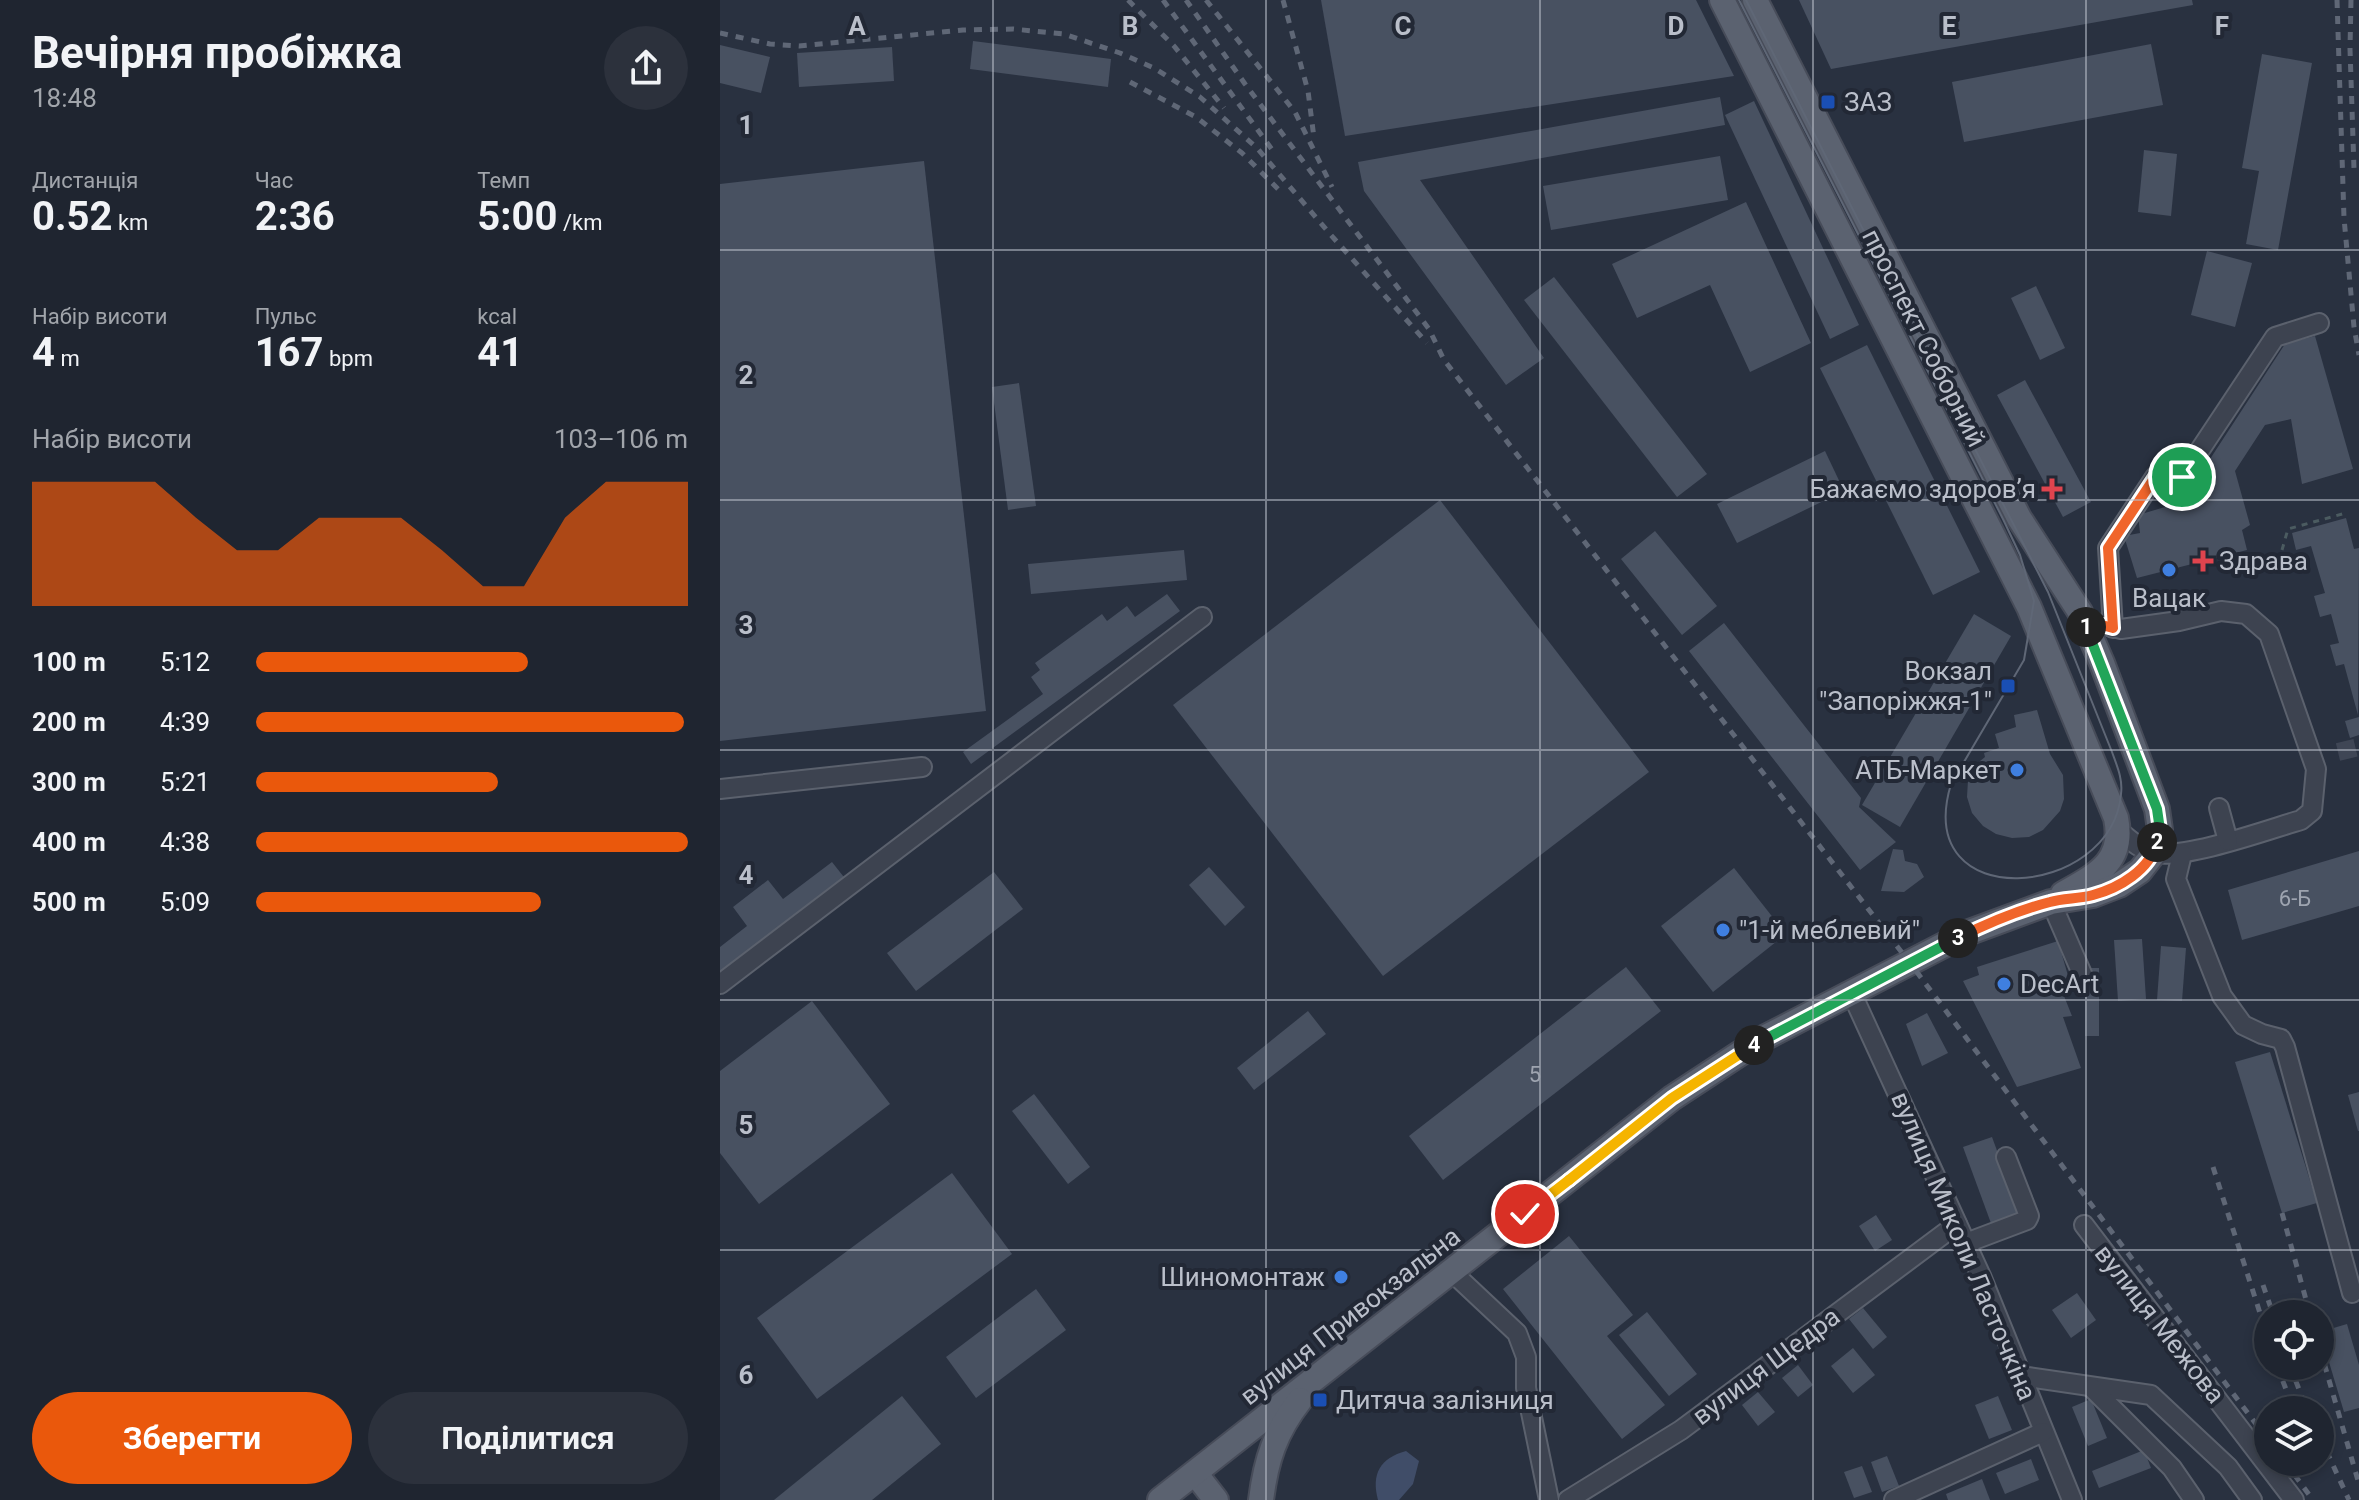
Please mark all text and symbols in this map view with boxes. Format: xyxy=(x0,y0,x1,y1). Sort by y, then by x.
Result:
text: A xyxy=(848,11,866,41)
text: B xyxy=(1122,11,1138,41)
text: C xyxy=(1394,11,1412,41)
text: D xyxy=(1668,11,1684,41)
text: E xyxy=(1942,11,1957,41)
text: F xyxy=(2215,11,2229,41)
button: share xyxy=(604,26,688,110)
text: Вечірня пробіжка xyxy=(32,27,402,79)
text: 18:48 xyxy=(32,83,97,113)
place label: ЗАЗ xyxy=(1844,87,1892,117)
marker: ЗАЗ xyxy=(1819,93,1837,111)
text: 1 xyxy=(739,110,753,140)
text: Дистанція xyxy=(32,168,138,193)
text: Час xyxy=(255,168,293,193)
text: Темп xyxy=(477,168,530,193)
text: 0.52 xyxy=(32,193,112,240)
text: 2:36 xyxy=(255,193,335,240)
text: 5:00 xyxy=(477,193,557,240)
text: km xyxy=(112,210,148,235)
text: /km xyxy=(557,210,602,235)
street label: проспект Соборний xyxy=(1856,224,1992,452)
text: Набір висоти xyxy=(32,304,167,329)
text: Пульс xyxy=(255,304,317,329)
text: kcal xyxy=(477,304,517,329)
text: 4 xyxy=(32,329,55,376)
text: 167 xyxy=(255,329,324,376)
text: 41 xyxy=(477,329,523,376)
text: m xyxy=(55,346,80,371)
text: bpm xyxy=(324,346,373,371)
text: 2 xyxy=(739,360,753,390)
text: Набір висоти xyxy=(32,424,192,454)
text: 103–106 m xyxy=(554,424,688,454)
pin xyxy=(2148,443,2216,511)
icon: arrive xyxy=(2160,455,2204,499)
place label: Бажаємо здоровʼя xyxy=(1810,474,2036,504)
marker: Бажаємо здоровʼя xyxy=(2043,480,2061,498)
place label: Здрава xyxy=(2219,546,2308,576)
marker: Здрава xyxy=(2194,552,2212,570)
marker: Вацак xyxy=(2160,561,2178,579)
place label: Вацак xyxy=(2132,583,2206,613)
pin: 1 xyxy=(2066,607,2106,647)
text: 3 xyxy=(739,610,753,640)
text: 1 xyxy=(2080,614,2092,639)
text: 100 m xyxy=(32,647,106,677)
text: 5:12 xyxy=(160,647,210,677)
place label: Вокзал "Запоріжжя-1" xyxy=(1819,656,1992,716)
marker: Вокзал "Запоріжжя-1" xyxy=(1999,677,2017,695)
text: 200 m xyxy=(32,707,106,737)
text: 4:39 xyxy=(160,707,210,737)
place label: АТБ-Маркет xyxy=(1855,755,2001,785)
marker: АТБ-Маркет xyxy=(2008,761,2026,779)
text: 300 m xyxy=(32,767,106,797)
text: 5:21 xyxy=(160,767,210,797)
pin: 2 xyxy=(2137,822,2177,862)
text: 400 m xyxy=(32,827,106,857)
text: 4:38 xyxy=(160,827,210,857)
text: 2 xyxy=(2151,829,2163,854)
text: 4 xyxy=(739,860,754,890)
house number: 6-Б xyxy=(2279,886,2311,911)
text: 500 m xyxy=(32,887,106,917)
text: 5:09 xyxy=(160,887,210,917)
place label: "1-й меблевий" xyxy=(1739,915,1920,945)
pin: 3 xyxy=(1938,918,1978,958)
marker: "1-й меблевий" xyxy=(1714,921,1732,939)
text: 3 xyxy=(1952,925,1964,950)
place label: DecArt xyxy=(2020,969,2099,999)
marker: DecArt xyxy=(1995,975,2013,993)
pin: 4 xyxy=(1734,1025,1774,1065)
text: 4 xyxy=(1748,1032,1760,1057)
house number: 5 xyxy=(1529,1062,1541,1087)
street label: вулиця Миколи Ласточкіна xyxy=(1885,1087,2043,1405)
text: 5 xyxy=(739,1110,753,1140)
pin xyxy=(1491,1180,1559,1248)
icon: check xyxy=(1503,1192,1547,1236)
street label: вулиця Привокзальна xyxy=(1234,1221,1466,1411)
street label: вулиця Межова xyxy=(2089,1239,2231,1409)
place label: Шиномонтаж xyxy=(1160,1262,1325,1292)
marker: Шиномонтаж xyxy=(1332,1268,1350,1286)
map controls xyxy=(2254,1300,2334,1476)
button: locate xyxy=(2254,1300,2334,1380)
street label: вулиця Щедра xyxy=(1687,1301,1845,1431)
text: 6 xyxy=(739,1360,754,1390)
place label: Дитяча залізниця xyxy=(1336,1385,1554,1415)
marker: Дитяча залізниця xyxy=(1311,1391,1329,1409)
button: Зберегти xyxy=(32,1392,352,1484)
button: Поділитися xyxy=(368,1392,688,1484)
button: layers xyxy=(2254,1396,2334,1476)

